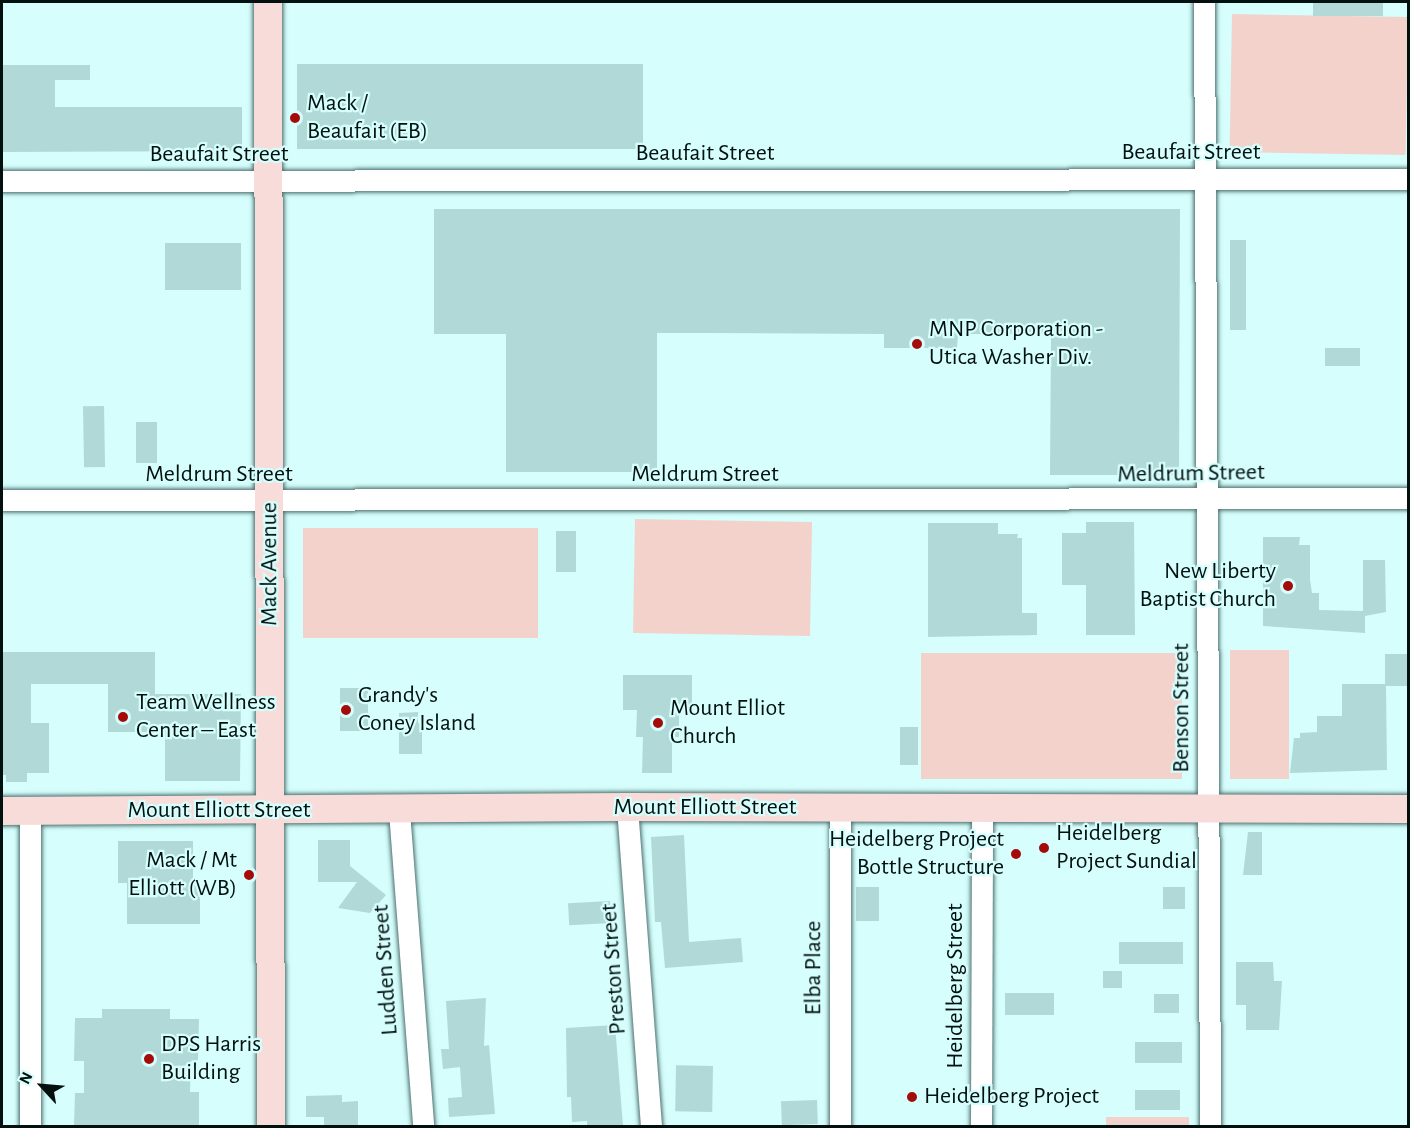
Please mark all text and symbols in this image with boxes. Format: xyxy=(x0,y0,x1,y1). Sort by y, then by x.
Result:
place label: Mack / Beaufait (EB) xyxy=(307,90,428,146)
marker: Mack / Beaufait (EB) xyxy=(288,111,302,125)
street label: Beaufait Street xyxy=(1122,139,1260,167)
street label: Beaufait Street xyxy=(636,140,774,168)
street label: Beaufait Street xyxy=(150,141,288,169)
place label: MNP Corporation - Utica Washer Div. xyxy=(929,316,1103,372)
marker: MNP Corporation - Utica Washer Div. xyxy=(910,337,924,351)
street label: Meldrum Street xyxy=(1117,458,1265,490)
street label: Meldrum Street xyxy=(145,461,293,489)
street label: Meldrum Street xyxy=(631,461,779,489)
street label: Mack Avenue xyxy=(256,502,284,626)
place label: New Liberty Baptist Church xyxy=(1139,558,1276,614)
marker: New Liberty Baptist Church xyxy=(1281,579,1295,593)
street label: Benson Street xyxy=(1168,643,1196,773)
place label: Grandy's Coney Island xyxy=(358,682,476,738)
place label: Team Wellness Center – East xyxy=(136,689,276,745)
place label: Mount Elliot Church xyxy=(670,695,785,751)
marker: Grandy's Coney Island xyxy=(339,703,353,717)
marker: Team Wellness Center – East xyxy=(114,708,132,726)
marker: Mount Elliot Church xyxy=(651,716,665,730)
street label: Mount Elliott Street xyxy=(614,794,796,822)
street label: Mount Elliott Street xyxy=(128,797,310,825)
place label: Heidelberg Project Sundial xyxy=(1056,820,1197,876)
place label: Heidelberg Project Bottle Structure xyxy=(829,826,1004,882)
marker: Heidelberg Project Sundial xyxy=(1037,841,1051,855)
place label: Mack / Mt Elliott (WB) xyxy=(128,847,237,903)
marker: Heidelberg Project Bottle Structure xyxy=(1009,847,1023,861)
marker: Mack / Mt Elliott (WB) xyxy=(242,868,256,882)
street label: Preston Street xyxy=(595,902,633,1036)
street label: Heidelberg Street xyxy=(942,903,970,1069)
street label: Ludden Street xyxy=(367,904,405,1036)
street label: Elba Place xyxy=(800,921,828,1015)
place label: DPS Harris Building xyxy=(161,1031,261,1087)
marker: DPS Harris Building xyxy=(142,1052,156,1066)
north arrow xyxy=(12,1056,72,1116)
text: N xyxy=(16,1070,35,1087)
place label: Heidelberg Project xyxy=(924,1083,1099,1111)
marker: Heidelberg Project xyxy=(905,1090,919,1104)

